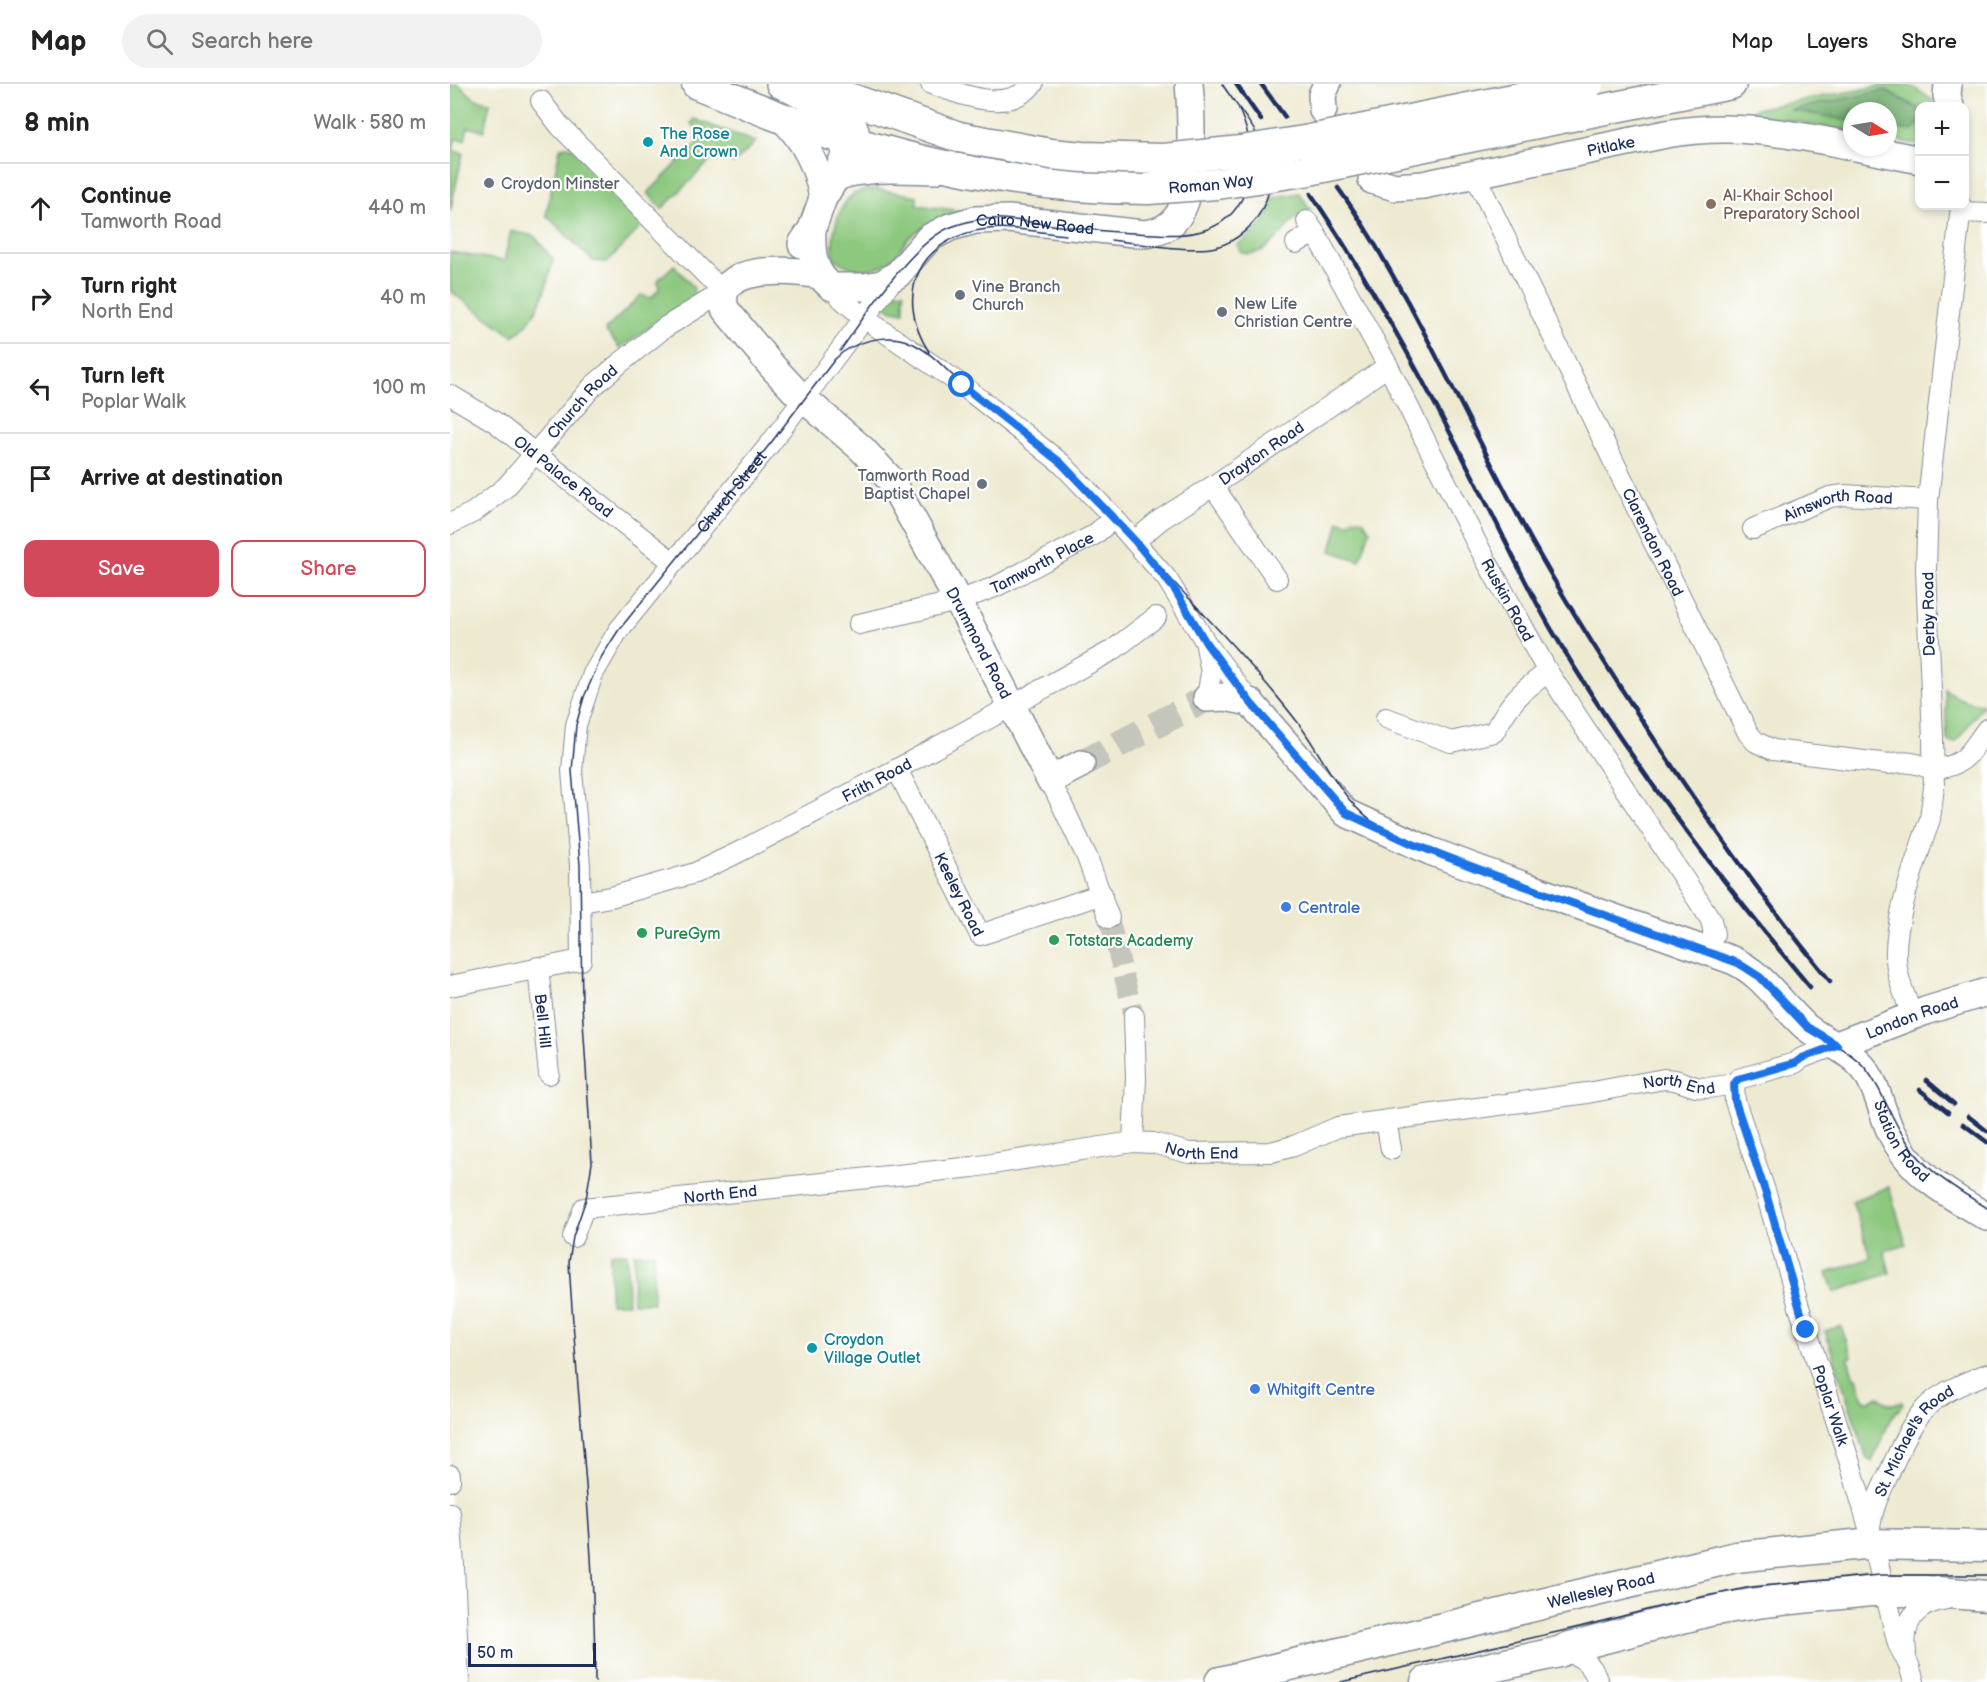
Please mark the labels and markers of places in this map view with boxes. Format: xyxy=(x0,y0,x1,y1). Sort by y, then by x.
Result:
place label: The Rose And Crown xyxy=(660,125,738,162)
marker: The Rose And Crown xyxy=(641,135,655,149)
place label: Croydon Minster xyxy=(501,175,620,194)
marker: Croydon Minster xyxy=(482,176,496,190)
place label: Al-Khair School Preparatory School xyxy=(1723,187,1860,224)
marker: Al-Khair School Preparatory School xyxy=(1704,197,1718,211)
place label: Vine Branch Church xyxy=(972,278,1060,315)
marker: Vine Branch Church xyxy=(953,288,967,302)
place label: New Life Christian Centre xyxy=(1234,295,1353,332)
marker: New Life Christian Centre xyxy=(1215,305,1229,319)
place label: Tamworth Road Baptist Chapel xyxy=(857,467,970,504)
marker: Tamworth Road Baptist Chapel xyxy=(975,477,989,491)
place label: Centrale xyxy=(1298,899,1361,918)
marker: Centrale xyxy=(1279,900,1293,914)
place label: PureGym xyxy=(654,925,720,944)
marker: PureGym xyxy=(635,926,649,940)
place label: Totstars Academy xyxy=(1066,932,1194,951)
marker: Totstars Academy xyxy=(1047,933,1061,947)
place label: Croydon Village Outlet xyxy=(824,1331,921,1368)
marker: Croydon Village Outlet xyxy=(805,1341,819,1355)
place label: Whitgift Centre xyxy=(1267,1381,1375,1400)
marker: Whitgift Centre xyxy=(1248,1382,1262,1396)

